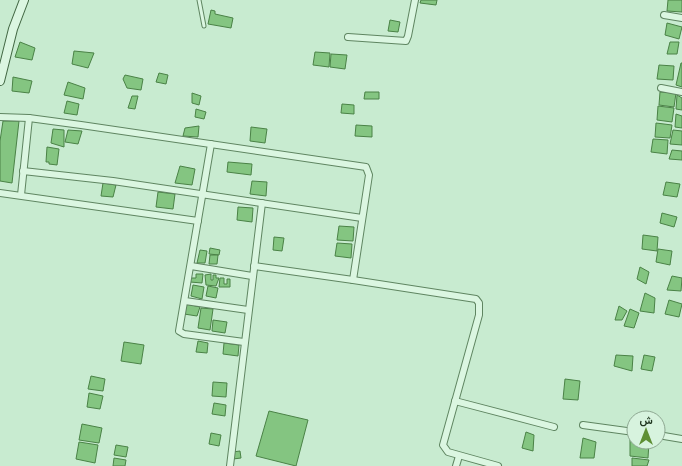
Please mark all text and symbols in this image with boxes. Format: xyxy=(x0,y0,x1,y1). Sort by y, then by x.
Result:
north arrow xyxy=(626,410,666,450)
text: ش xyxy=(639,412,653,427)

